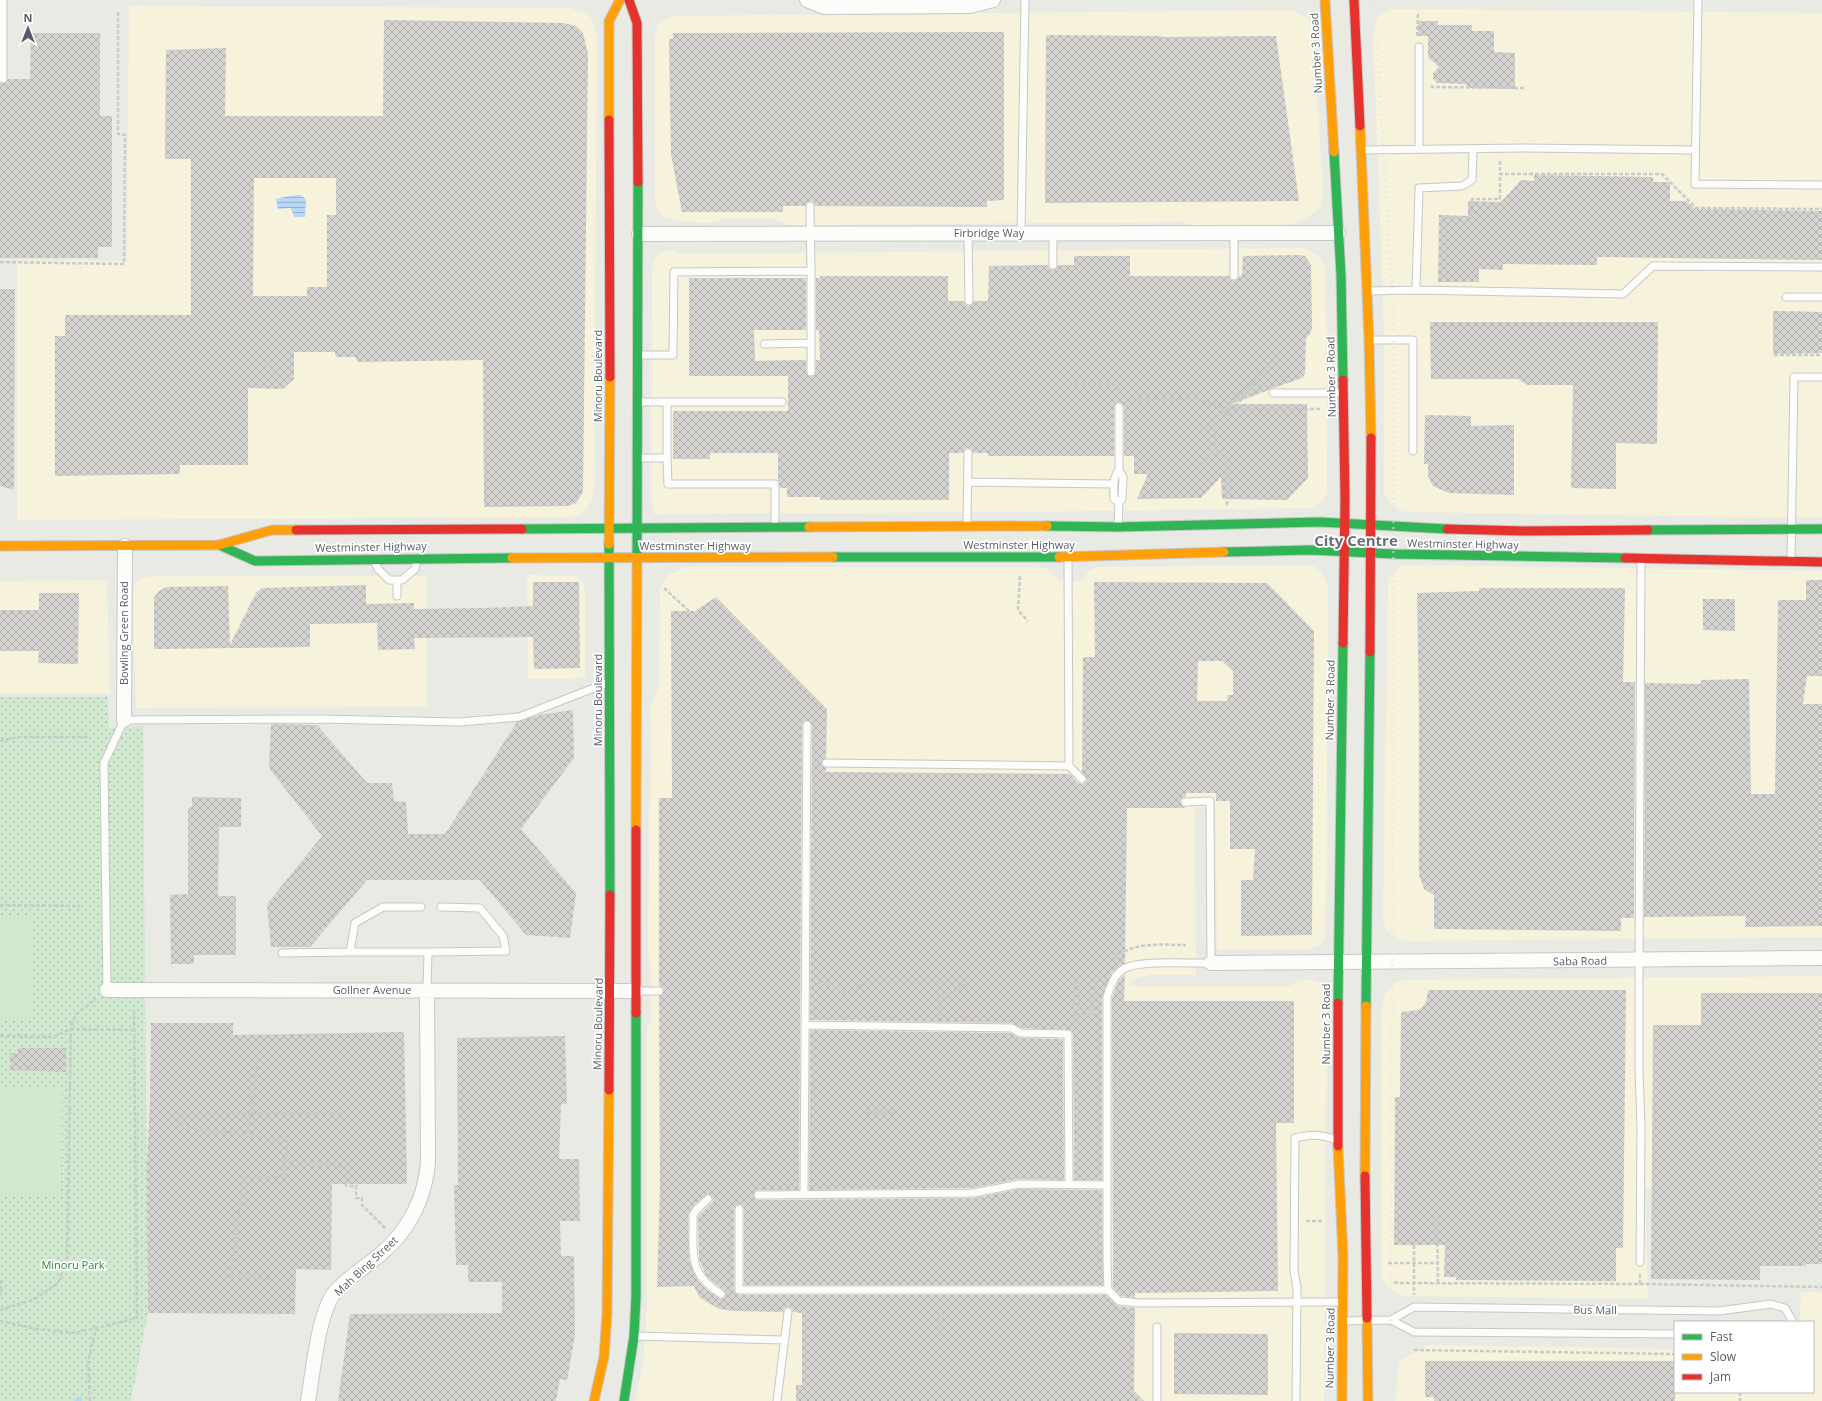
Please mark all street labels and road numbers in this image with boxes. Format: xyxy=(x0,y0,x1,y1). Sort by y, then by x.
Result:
street label: Number 3 Road xyxy=(1306,12,1325,94)
street label: Firbridge Way xyxy=(954,225,1025,240)
street label: Minoru Boulevard xyxy=(590,330,605,422)
street label: Number 3 Road xyxy=(1322,336,1339,418)
street label: Westminster Highway xyxy=(1407,535,1519,552)
street label: Westminster Highway xyxy=(963,537,1075,552)
street label: Westminster Highway xyxy=(315,538,427,555)
street label: Westminster Highway xyxy=(639,538,751,553)
street label: Bowling Green Road xyxy=(116,581,131,685)
street label: Minoru Boulevard xyxy=(590,654,605,746)
street label: Number 3 Road xyxy=(1321,659,1338,741)
street label: Saba Road xyxy=(1553,953,1607,968)
street label: Minoru Boulevard xyxy=(589,978,606,1070)
street label: Gollner Avenue xyxy=(333,982,411,997)
street label: Number 3 Road xyxy=(1318,984,1333,1064)
street label: Mah Bing Street xyxy=(331,1232,401,1299)
street label: Bus Mall xyxy=(1573,1302,1617,1317)
street label: Number 3 Road xyxy=(1321,1307,1338,1389)

